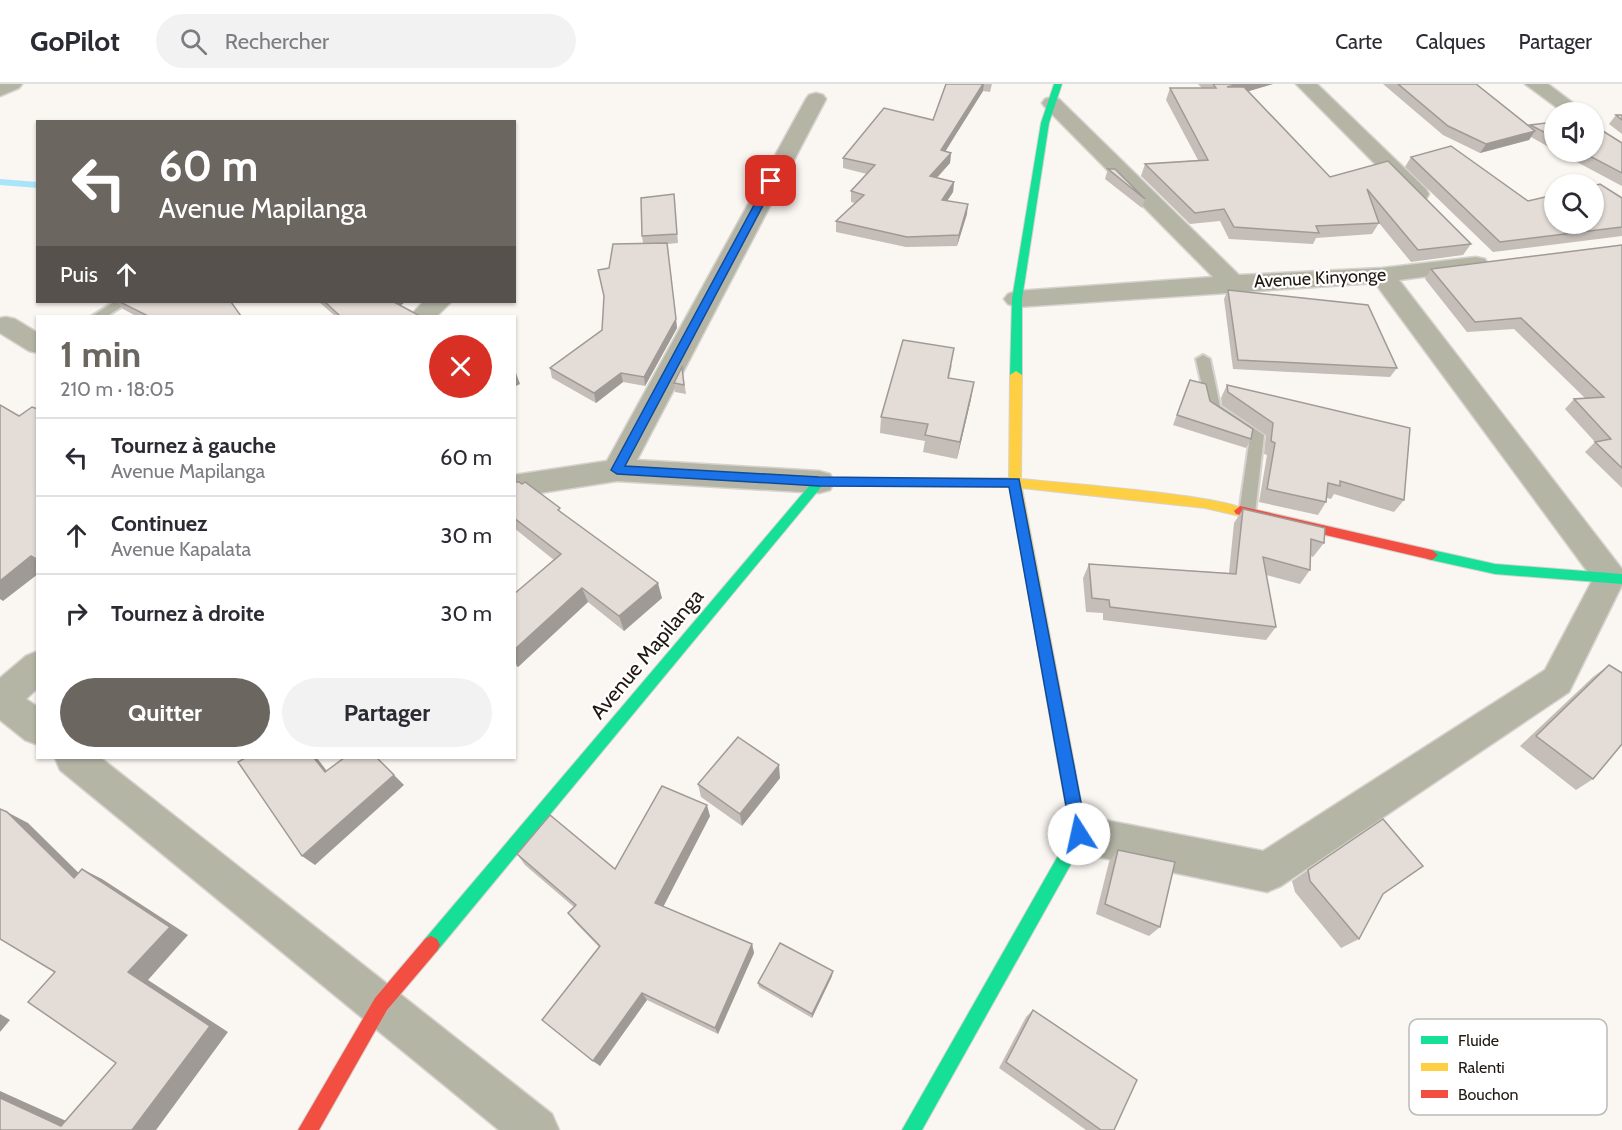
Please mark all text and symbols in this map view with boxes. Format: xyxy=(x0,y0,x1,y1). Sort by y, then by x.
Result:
search box xyxy=(156,14,576,68)
text: GoPilot xyxy=(30,24,120,58)
icon: search xyxy=(177,25,210,58)
text: Rechercher xyxy=(225,28,329,55)
text: Carte xyxy=(1335,29,1383,54)
text: Calques xyxy=(1416,29,1486,54)
text: Partager xyxy=(1519,29,1592,54)
map controls xyxy=(1544,102,1604,234)
button: sound xyxy=(1544,102,1604,162)
text: 60 m xyxy=(159,140,258,192)
icon: left xyxy=(60,144,138,222)
pin xyxy=(745,155,796,206)
icon: arrive xyxy=(754,164,787,197)
button: search xyxy=(1544,174,1604,234)
text: Avenue Mapilanga xyxy=(159,192,367,225)
icon: ahead xyxy=(110,258,143,291)
text: Puis xyxy=(60,261,98,288)
street label: Avenue Kinyonge xyxy=(1253,264,1387,292)
text: 1 min xyxy=(60,332,141,376)
button: close xyxy=(429,335,492,398)
text: 210 m · 18:05 xyxy=(60,377,174,401)
text: Tournez à gauche xyxy=(111,432,276,459)
icon: left xyxy=(60,441,93,474)
text: 60 m xyxy=(440,444,492,471)
text: Avenue Mapilanga xyxy=(111,459,265,483)
text: Continuez xyxy=(111,510,208,537)
icon: ahead xyxy=(60,519,93,552)
text: 30 m xyxy=(440,522,492,549)
text: Avenue Kapalata xyxy=(111,537,251,561)
street label: Avenue Mapilanga xyxy=(585,584,708,724)
icon: right xyxy=(60,597,93,630)
text: Tournez à droite xyxy=(111,600,265,627)
text: 30 m xyxy=(440,600,492,627)
button: Quitter xyxy=(60,678,270,747)
button: Partager xyxy=(282,678,492,747)
position arrow xyxy=(1047,802,1111,866)
legend xyxy=(1409,1019,1607,1115)
text: Fluide xyxy=(1458,1031,1499,1050)
text: Ralenti xyxy=(1458,1058,1505,1077)
text: Bouchon xyxy=(1458,1085,1518,1104)

